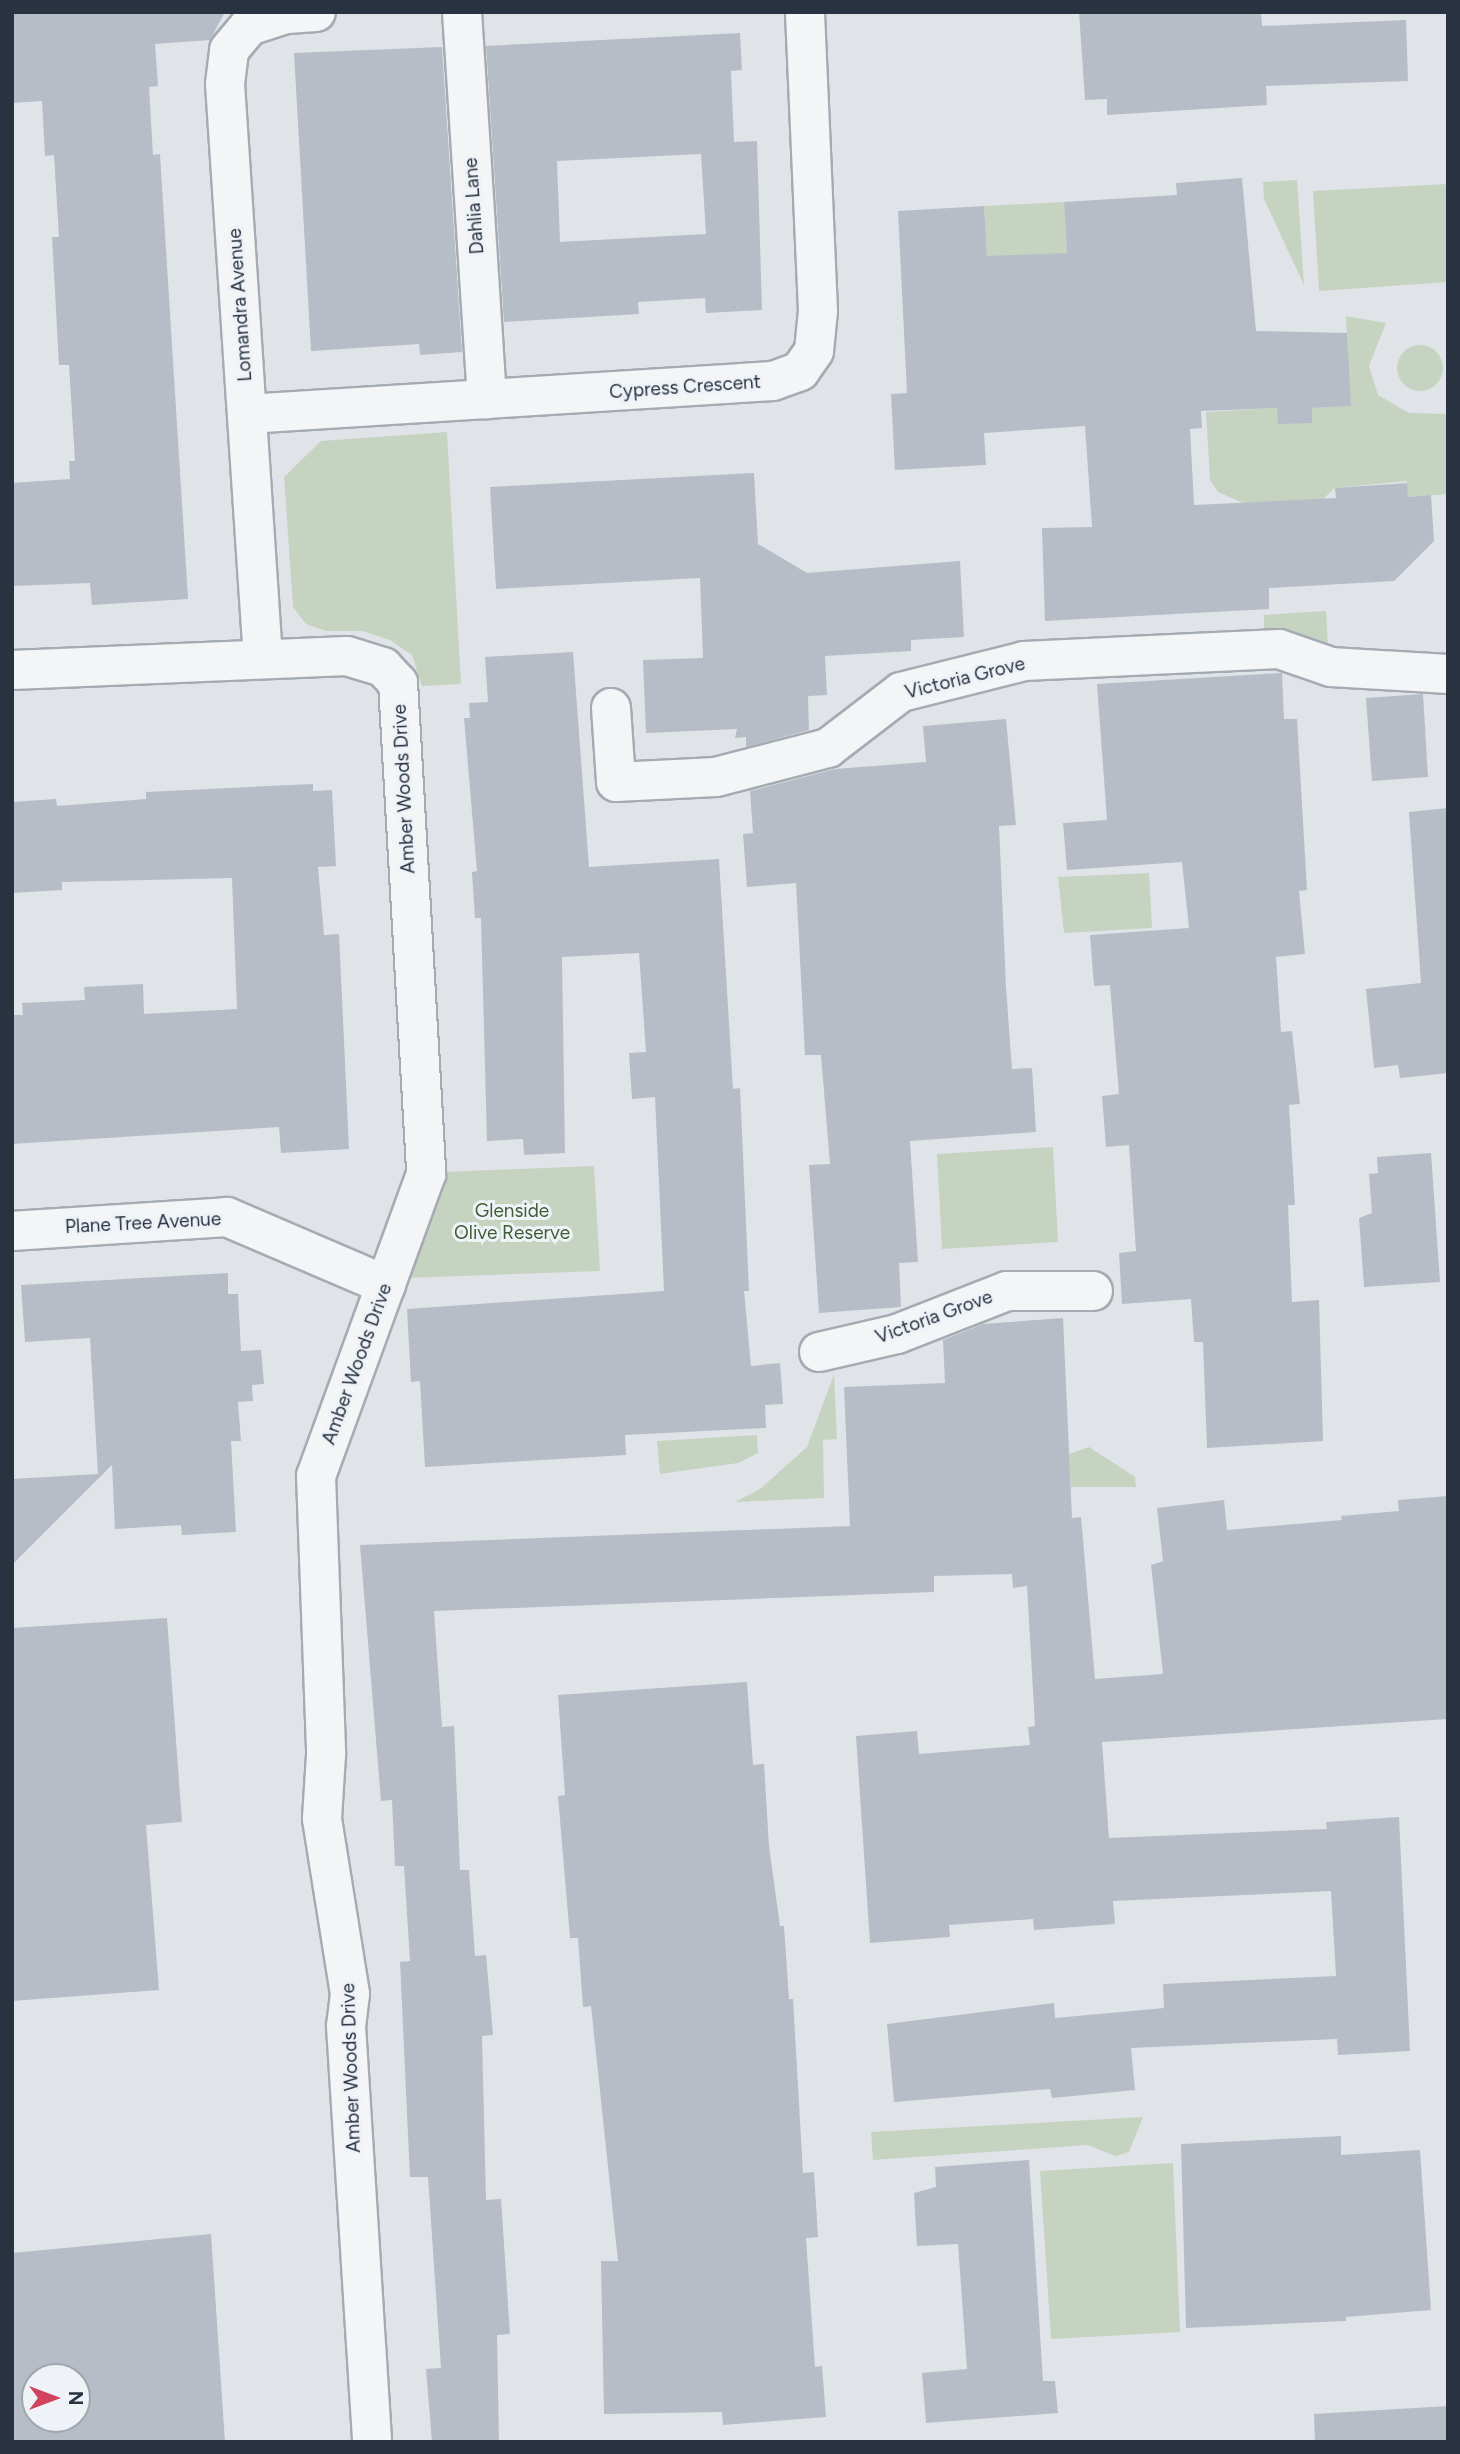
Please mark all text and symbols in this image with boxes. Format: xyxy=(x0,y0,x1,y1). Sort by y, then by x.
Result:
street label: Dahlia Lane xyxy=(459,157,489,255)
street label: Lomandra Avenue xyxy=(223,228,257,382)
street label: Cypress Crescent xyxy=(608,370,762,404)
street label: Victoria Grove xyxy=(903,652,1027,704)
street label: Amber Woods Drive xyxy=(388,704,420,874)
park label: Glenside Olive Reserve xyxy=(454,1200,570,1244)
street label: Plane Tree Avenue xyxy=(64,1208,222,1238)
street label: Amber Woods Drive xyxy=(317,1280,397,1448)
street label: Victoria Grove xyxy=(872,1285,996,1349)
street label: Amber Woods Drive xyxy=(337,1983,365,2153)
north arrow xyxy=(21,2363,91,2433)
text: N xyxy=(64,2391,87,2405)

